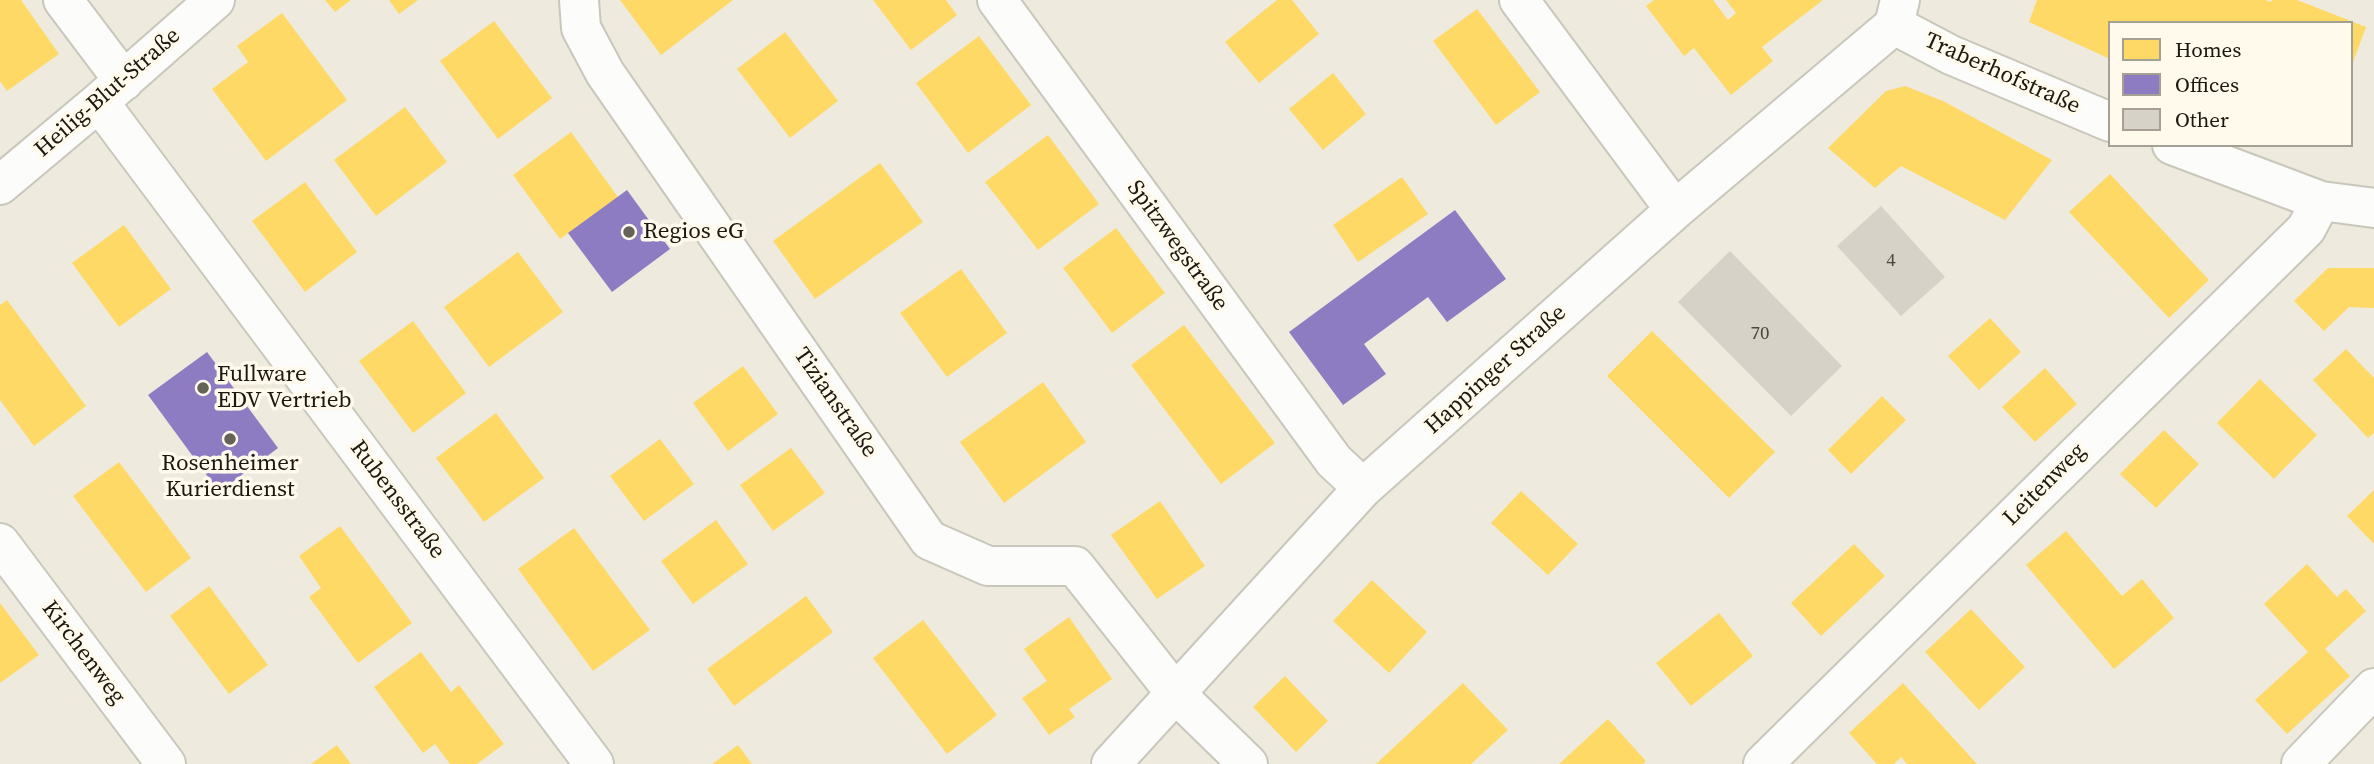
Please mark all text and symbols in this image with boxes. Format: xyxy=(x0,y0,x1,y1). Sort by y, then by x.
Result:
legend xyxy=(2108,21,2353,147)
street label: Heilig-Blut-Straße xyxy=(30,22,186,164)
street label: Traberhofstraße xyxy=(1920,27,2084,121)
text: Homes xyxy=(2175,35,2241,64)
text: Offices xyxy=(2175,70,2239,99)
text: Other xyxy=(2175,105,2229,134)
street label: Spitzwegstraße xyxy=(1120,175,1234,317)
place label: Regios eG xyxy=(643,218,744,246)
marker: Regios eG xyxy=(621,224,637,240)
house number: 4 xyxy=(1886,250,1896,272)
street label: Happinger Straße xyxy=(1420,299,1572,441)
house number: 70 xyxy=(1751,323,1769,345)
street label: Tizianstraße xyxy=(787,343,883,463)
place label: Fullware EDV Vertrieb xyxy=(217,361,352,415)
marker: Fullware EDV Vertrieb xyxy=(195,380,211,396)
marker: Rosenheimer Kurierdienst xyxy=(222,431,238,447)
street label: Rubensstraße xyxy=(344,435,450,565)
street label: Leitenweg xyxy=(1998,438,2092,532)
place label: Rosenheimer Kurierdienst xyxy=(161,450,299,504)
street label: Kirchenweg xyxy=(35,596,131,710)

